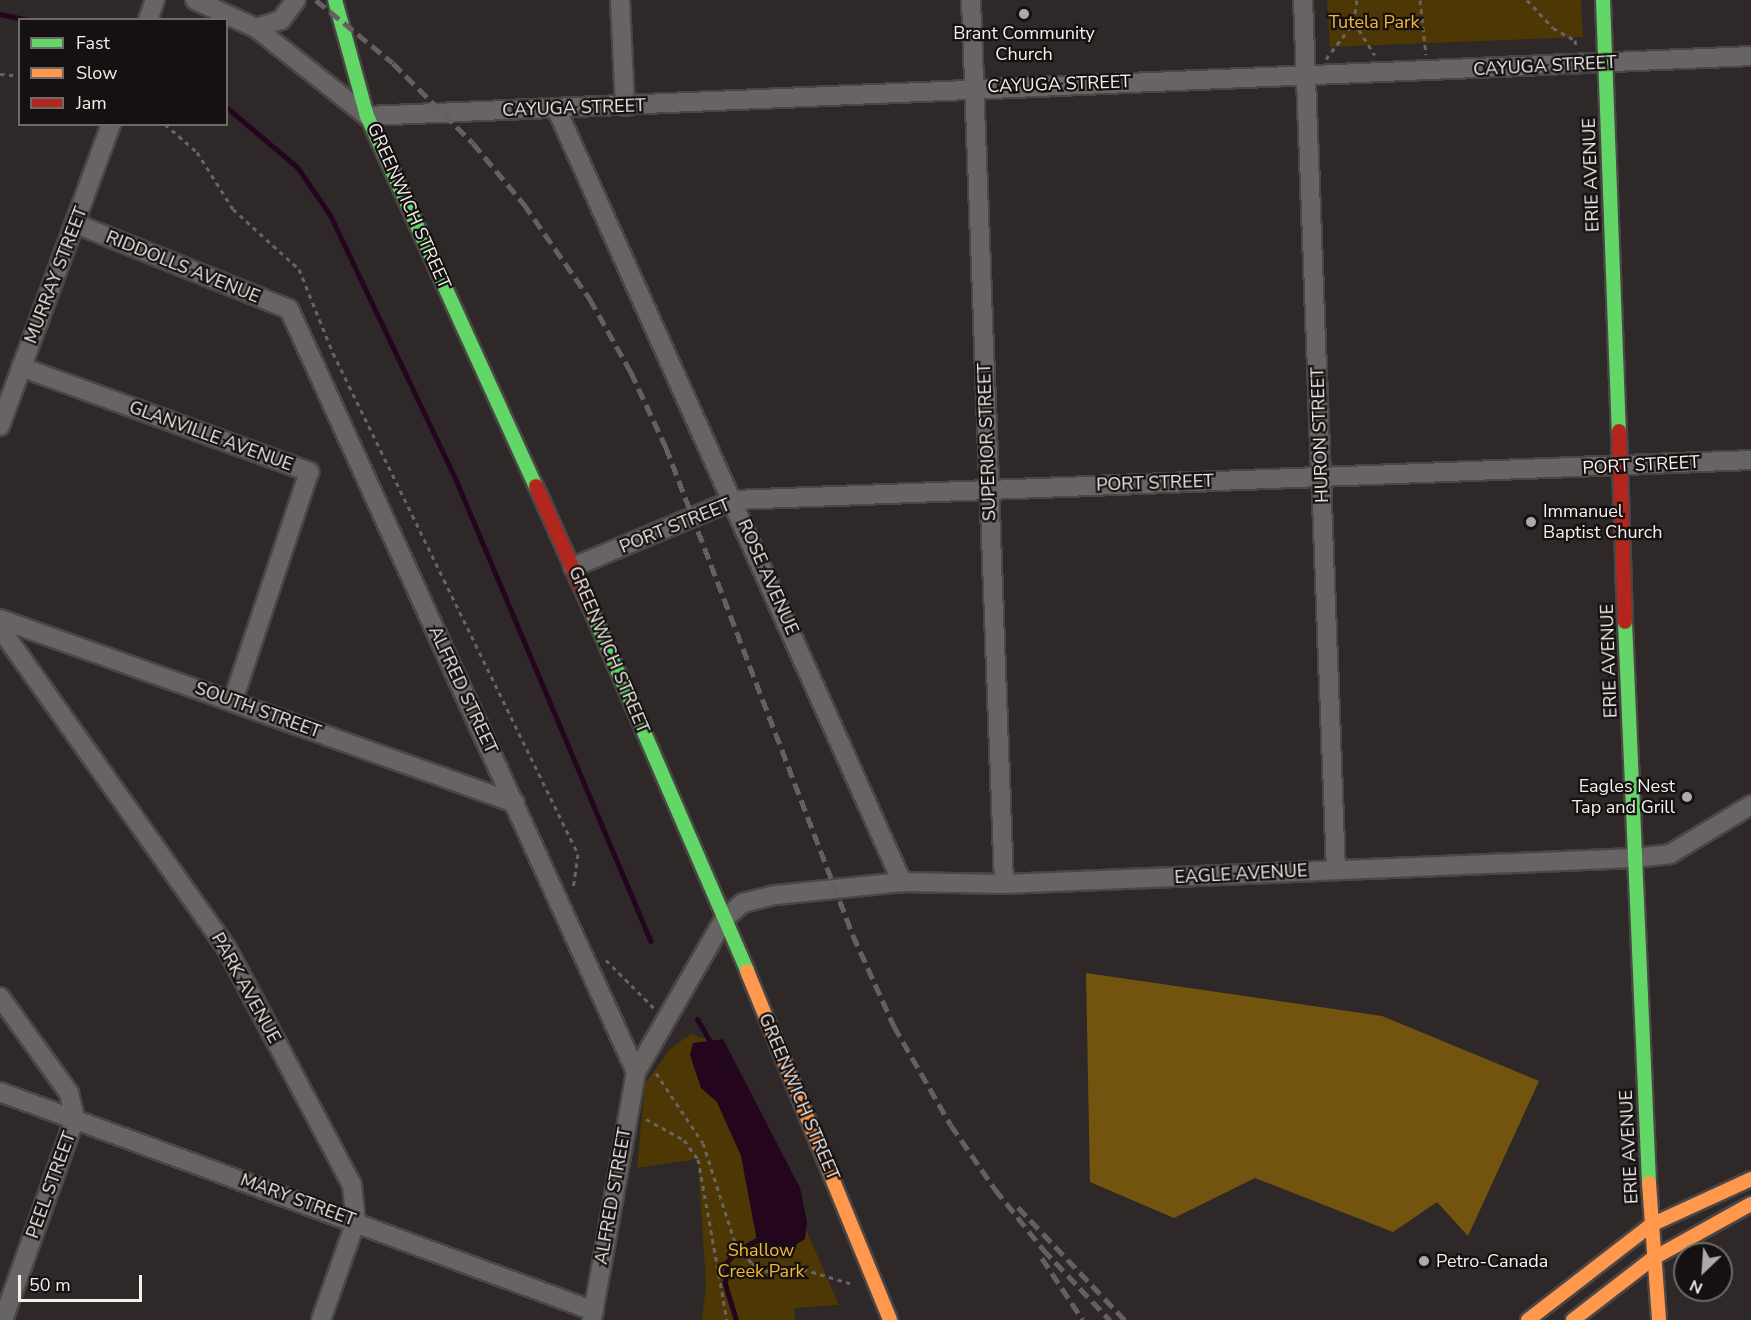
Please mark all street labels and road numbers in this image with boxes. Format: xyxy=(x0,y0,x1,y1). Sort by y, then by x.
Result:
street label: CAYUGA STREET xyxy=(1473,51,1617,81)
street label: CAYUGA STREET xyxy=(987,71,1131,97)
street label: CAYUGA STREET xyxy=(502,95,646,121)
street label: ERIE AVENUE xyxy=(1578,118,1604,232)
street label: GREENWICH STREET xyxy=(363,120,455,292)
street label: MURRAY STREET xyxy=(20,203,92,347)
street label: RIDDOLLS AVENUE xyxy=(103,226,263,308)
street label: SUPERIOR STREET xyxy=(973,362,1001,522)
street label: HURON STREET xyxy=(1307,367,1333,503)
street label: GLANVILLE AVENUE xyxy=(126,396,296,476)
street label: PORT STREET xyxy=(1582,451,1700,479)
street label: PORT STREET xyxy=(1096,470,1214,496)
street label: PORT STREET xyxy=(616,494,734,558)
street label: ROSE AVENUE xyxy=(733,516,803,638)
street label: GREENWICH STREET xyxy=(564,563,654,737)
street label: ERIE AVENUE xyxy=(1596,604,1622,718)
street label: ALFRED STREET xyxy=(424,623,502,757)
street label: SOUTH STREET xyxy=(192,677,324,743)
street label: EAGLE AVENUE xyxy=(1174,860,1308,888)
street label: PARK AVENUE xyxy=(207,929,285,1047)
street label: GREENWICH STREET xyxy=(754,1010,844,1184)
street label: ERIE AVENUE xyxy=(1615,1089,1643,1205)
street label: ALFRED STREET xyxy=(590,1126,636,1266)
street label: PEEL STREET xyxy=(22,1129,80,1241)
street label: MARY STREET xyxy=(237,1169,359,1231)

